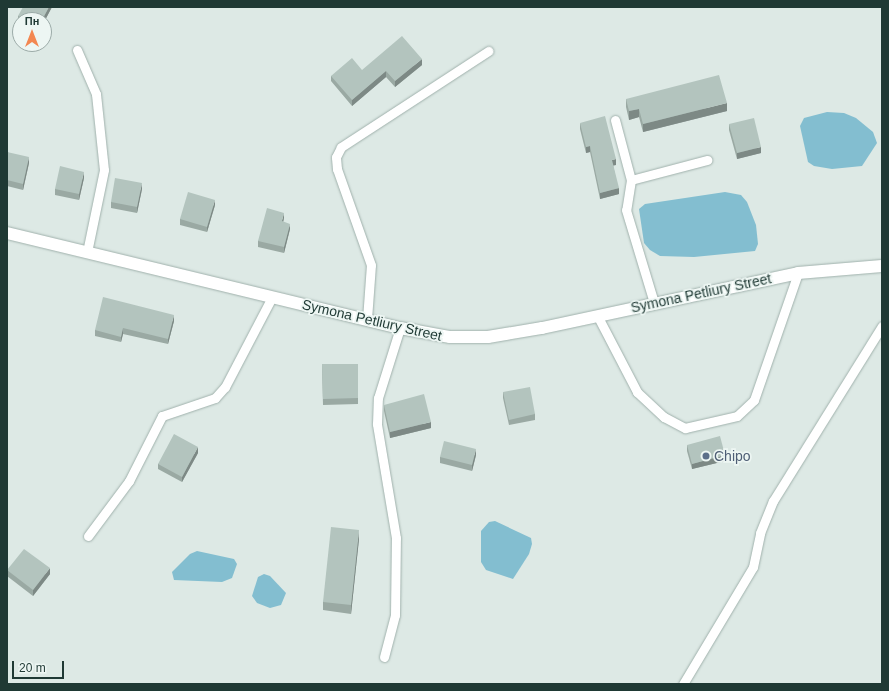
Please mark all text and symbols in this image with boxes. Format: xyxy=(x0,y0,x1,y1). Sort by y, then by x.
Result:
north arrow xyxy=(12,12,52,52)
text: Пн xyxy=(25,15,39,27)
street label: Symona Petliury Street xyxy=(629,270,773,316)
street label: Symona Petliury Street xyxy=(300,296,444,344)
place label: Chipo xyxy=(714,448,751,464)
marker: Chipo xyxy=(701,451,711,461)
scale bar xyxy=(14,653,66,679)
text: 20 m xyxy=(19,661,46,675)

